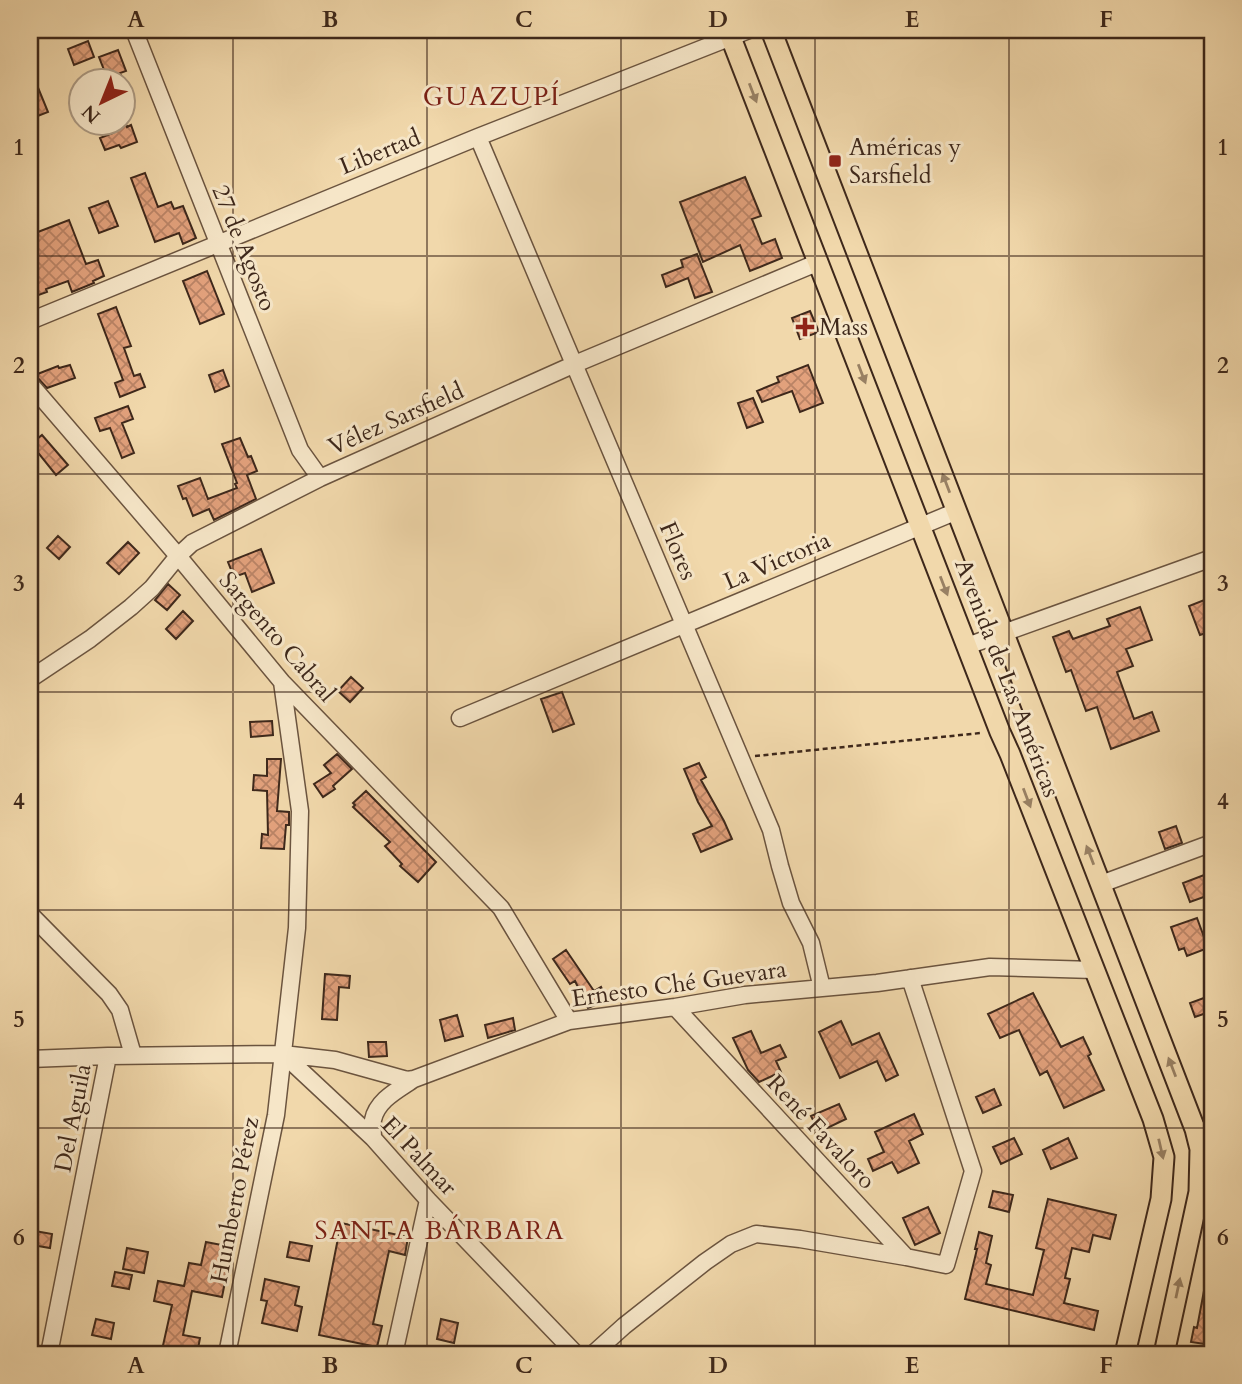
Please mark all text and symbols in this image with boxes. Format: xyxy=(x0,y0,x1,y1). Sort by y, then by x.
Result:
text: A xyxy=(127,4,145,35)
text: B xyxy=(322,4,338,35)
text: C xyxy=(515,4,533,35)
text: D xyxy=(708,4,728,35)
text: E xyxy=(905,4,919,35)
text: F xyxy=(1099,4,1113,35)
north arrow xyxy=(66,66,136,136)
district label: GUAZUPÍ xyxy=(423,79,561,114)
one-way arrow xyxy=(748,83,759,104)
text: N xyxy=(76,98,106,129)
street label: Libertad xyxy=(335,121,426,183)
place label: Américas y Sarsfield xyxy=(849,131,962,192)
text: 1 xyxy=(13,132,25,163)
text: 1 xyxy=(1217,132,1229,163)
marker: Américas y Sarsfield xyxy=(827,153,843,169)
street label: 27 de Agosto xyxy=(204,180,284,316)
place label: Mass xyxy=(819,311,868,344)
marker: Mass xyxy=(797,319,813,335)
text: 2 xyxy=(13,350,25,381)
text: 2 xyxy=(1217,350,1229,381)
one-way arrow xyxy=(857,364,868,385)
street label: Vélez Sarsfield xyxy=(323,374,469,464)
one-way arrow xyxy=(940,472,951,493)
street label: Flores xyxy=(651,517,705,585)
street label: La Victoria xyxy=(718,523,836,598)
street label: Avenida de Las Américas xyxy=(946,554,1068,802)
street label: Sargento Cabral xyxy=(211,565,343,709)
text: 3 xyxy=(13,568,25,599)
text: 3 xyxy=(1217,568,1229,599)
one-way arrow xyxy=(939,576,950,597)
text: 4 xyxy=(13,786,25,817)
text: 4 xyxy=(1217,786,1229,817)
one-way arrow xyxy=(1022,788,1033,809)
one-way arrow xyxy=(1084,844,1095,865)
street label: Ernesto Ché Guevara xyxy=(569,952,789,1015)
text: 5 xyxy=(13,1004,25,1035)
text: 5 xyxy=(1217,1004,1229,1035)
one-way arrow xyxy=(1166,1057,1177,1078)
street label: Del Aguila xyxy=(46,1060,100,1175)
street label: René Favaloro xyxy=(759,1067,883,1197)
street label: El Palmar xyxy=(374,1109,464,1203)
street label: Humberto Pérez xyxy=(203,1114,267,1286)
one-way arrow xyxy=(1156,1138,1167,1160)
district label: SANTA BÁRBARA xyxy=(314,1213,566,1248)
text: 6 xyxy=(13,1222,25,1253)
text: 6 xyxy=(1217,1222,1229,1253)
one-way arrow xyxy=(1173,1277,1184,1299)
text: A xyxy=(127,1350,145,1381)
text: B xyxy=(322,1350,338,1381)
text: C xyxy=(515,1350,533,1381)
text: D xyxy=(708,1350,728,1381)
text: E xyxy=(905,1350,919,1381)
text: F xyxy=(1099,1350,1113,1381)

